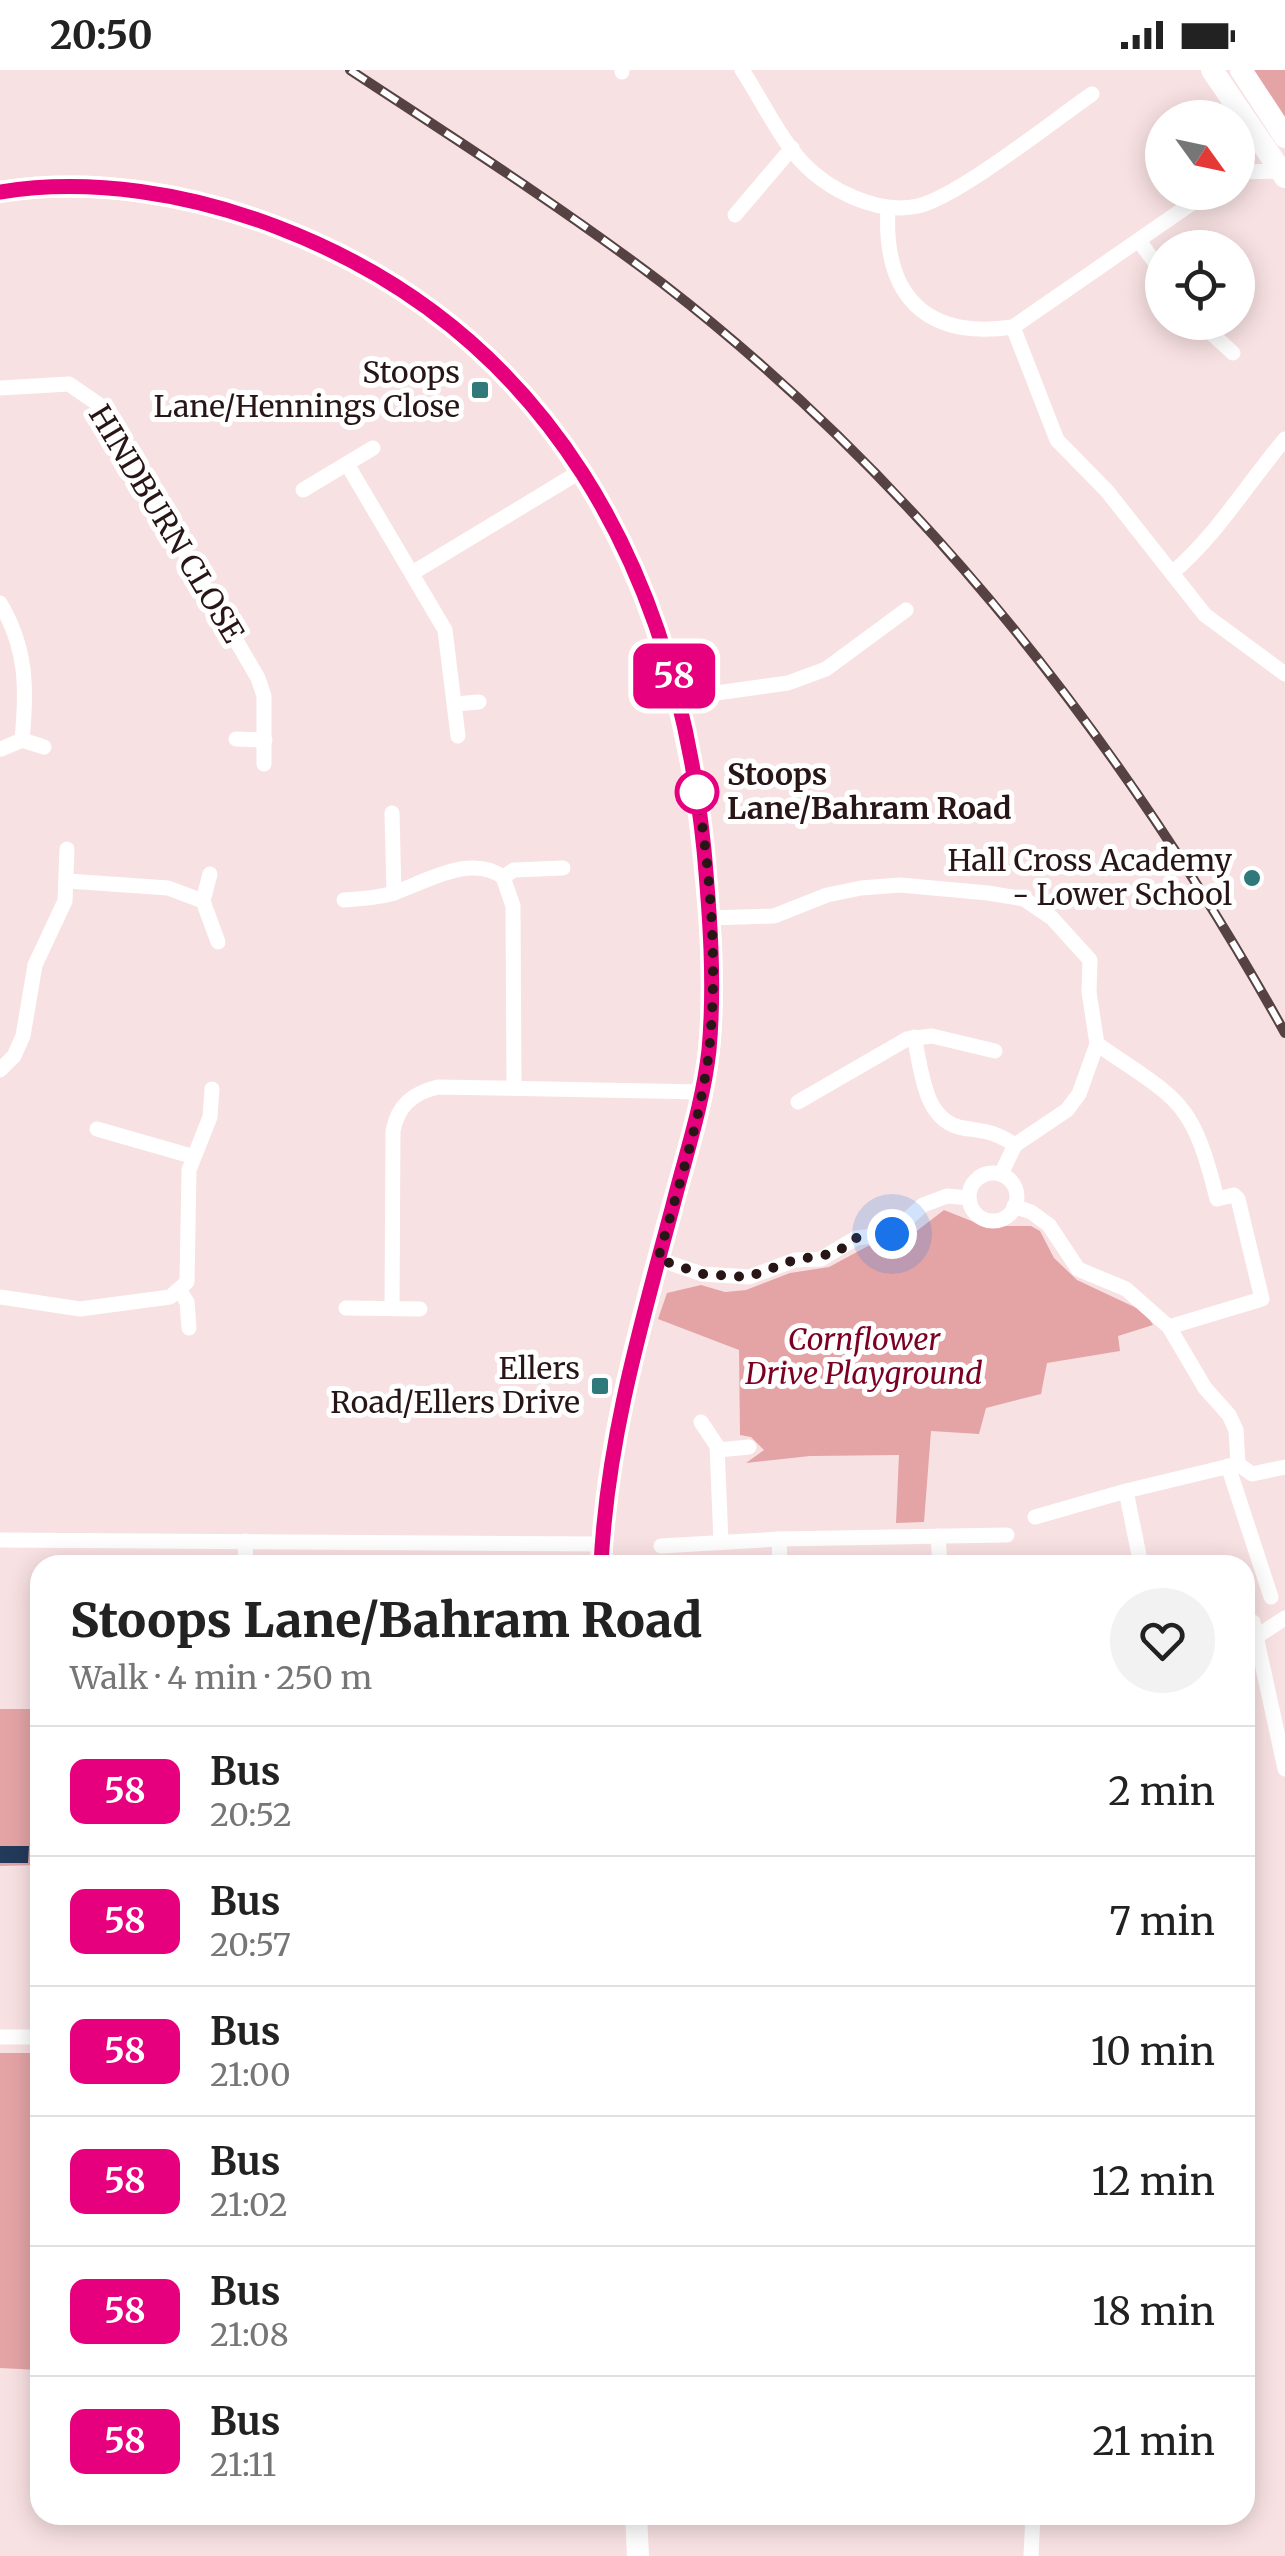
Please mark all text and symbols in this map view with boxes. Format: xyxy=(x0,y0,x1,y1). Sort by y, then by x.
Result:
text: 20:50 xyxy=(50,12,153,59)
north arrow xyxy=(1145,100,1255,210)
map controls xyxy=(1145,100,1255,340)
button: locate xyxy=(1145,230,1255,340)
place label: Stoops Lane/Hennings Close xyxy=(154,353,460,425)
marker: Stoops Lane/Hennings Close xyxy=(469,379,491,401)
street label: HINDBURN CLOSE xyxy=(81,398,253,649)
line badge: 58 xyxy=(629,644,719,708)
text: 58 xyxy=(653,654,695,698)
place label: Stoops Lane/Bahram Road xyxy=(727,755,1011,827)
marker: Stoops Lane/Bahram Road xyxy=(676,771,718,813)
place label: Hall Cross Academy - Lower School xyxy=(948,841,1233,913)
marker: Hall Cross Academy - Lower School xyxy=(1241,867,1263,889)
your location xyxy=(867,1209,917,1259)
park label: Cornflower Drive Playground xyxy=(744,1320,983,1392)
place label: Ellers Road/Ellers Drive xyxy=(330,1349,580,1421)
marker: Ellers Road/Ellers Drive xyxy=(589,1375,611,1397)
button: heart xyxy=(1110,1588,1215,1693)
text: Stoops Lane/Bahram Road xyxy=(70,1590,702,1650)
text: Walk · 4 min · 250 m xyxy=(70,1658,372,1698)
text: Bus xyxy=(210,1748,280,1795)
text: 2 min xyxy=(1108,1768,1215,1815)
text: 58 xyxy=(104,1769,146,1813)
text: 20:52 xyxy=(210,1795,292,1835)
text: Bus xyxy=(210,1878,280,1925)
text: 7 min xyxy=(1109,1898,1215,1945)
text: 58 xyxy=(104,1899,146,1943)
text: 20:57 xyxy=(210,1925,291,1965)
text: Bus xyxy=(210,2008,280,2055)
text: 10 min xyxy=(1091,2028,1215,2075)
text: 58 xyxy=(104,2029,146,2073)
text: 21:00 xyxy=(210,2055,291,2095)
text: Bus xyxy=(210,2138,280,2185)
text: 12 min xyxy=(1092,2158,1215,2205)
text: 58 xyxy=(104,2159,146,2203)
text: 21:02 xyxy=(210,2185,288,2225)
text: Bus xyxy=(210,2268,280,2315)
text: 18 min xyxy=(1092,2288,1215,2335)
text: 58 xyxy=(104,2289,146,2333)
text: 21:08 xyxy=(210,2315,289,2355)
text: Bus xyxy=(210,2398,280,2445)
text: 21 min xyxy=(1092,2418,1215,2465)
text: 58 xyxy=(104,2419,146,2463)
text: 21:11 xyxy=(210,2445,276,2485)

